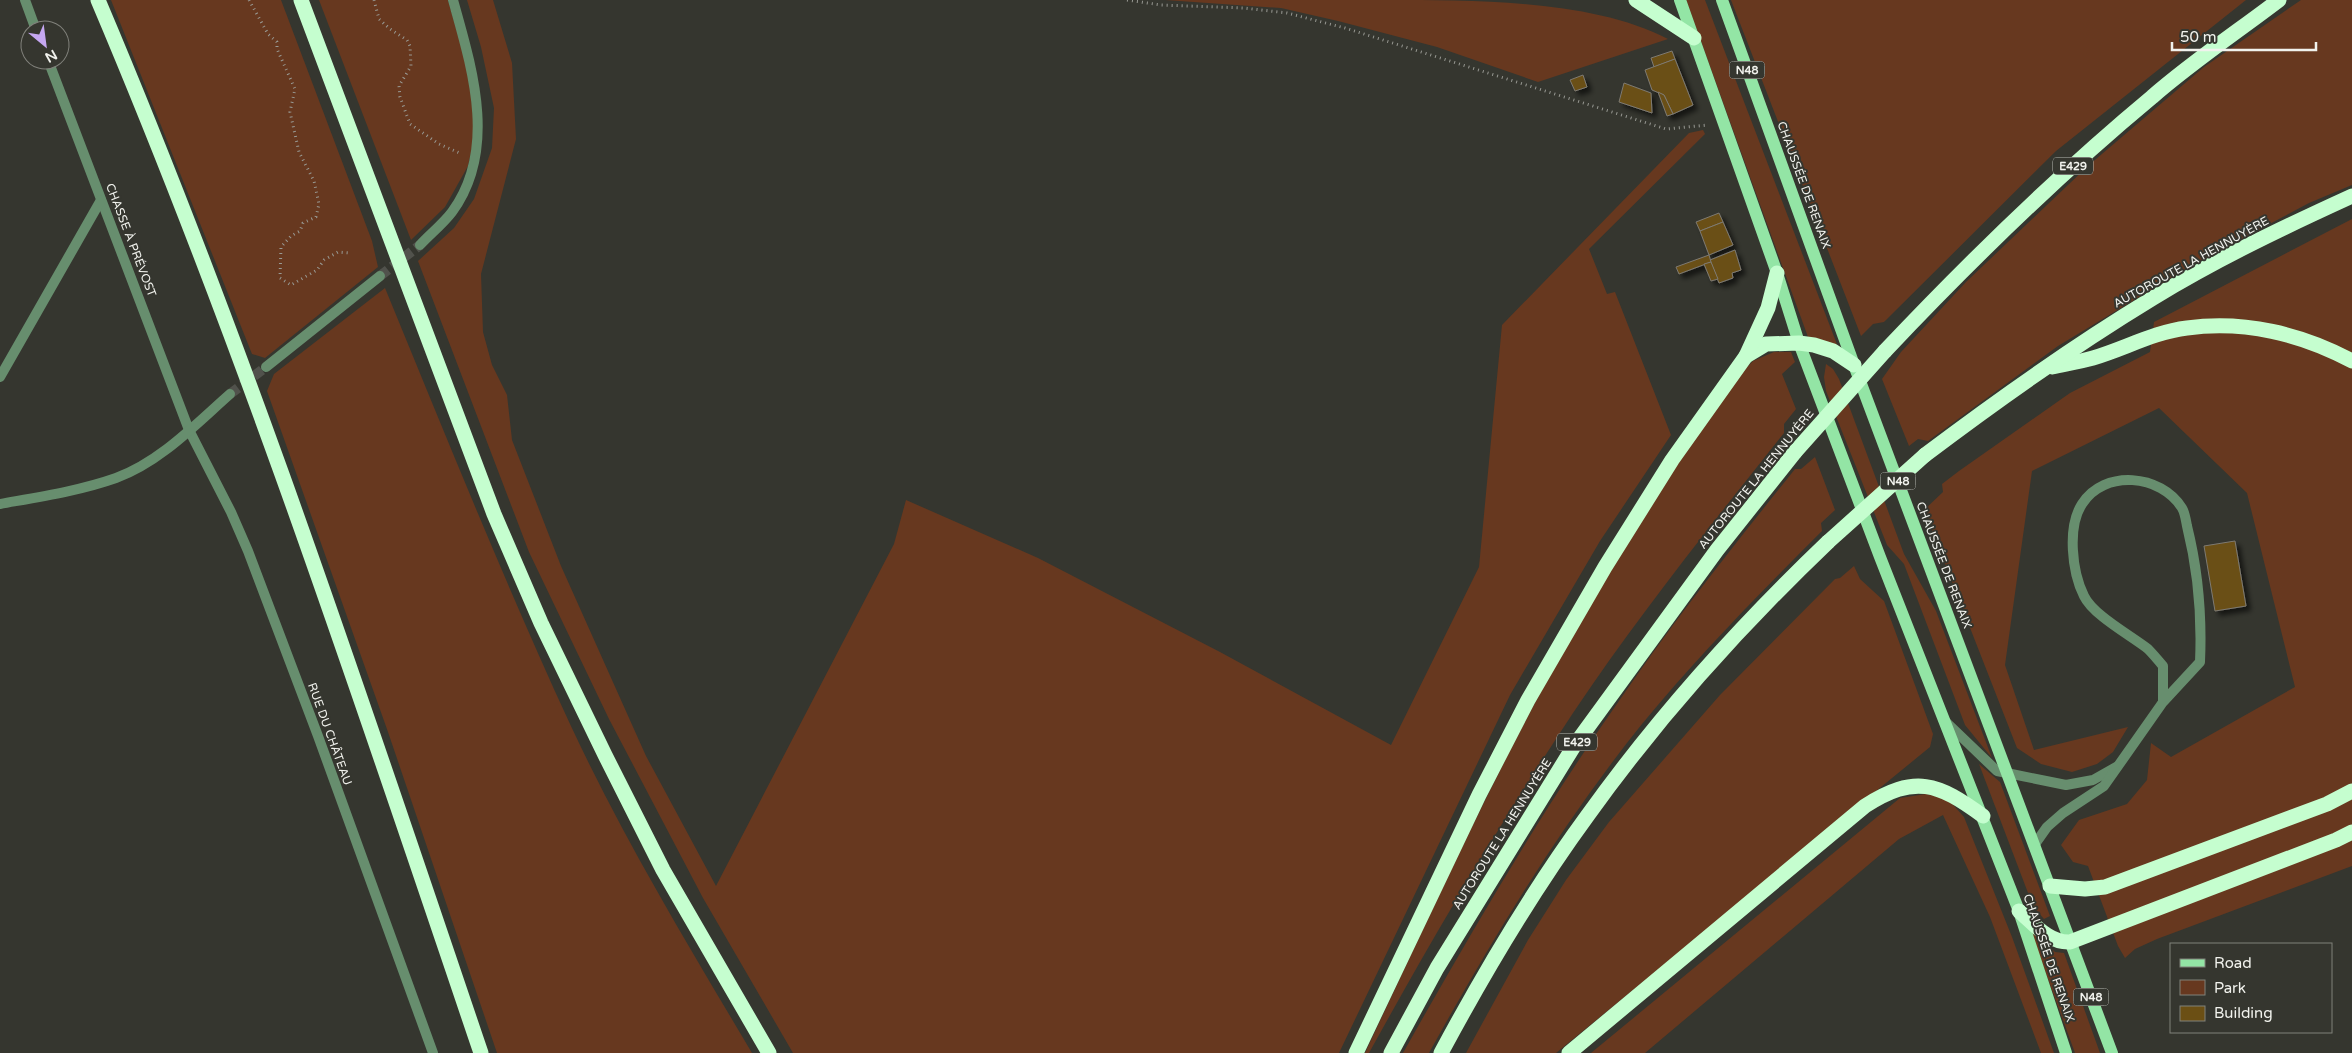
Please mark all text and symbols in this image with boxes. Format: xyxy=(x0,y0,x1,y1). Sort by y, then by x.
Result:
north arrow xyxy=(20,20,70,70)
scale bar xyxy=(2172,20,2316,52)
text: 50 m xyxy=(2180,28,2217,46)
text: N xyxy=(42,46,60,66)
road number: N48 xyxy=(1730,62,1764,78)
street label: CHAUSSÉE DE RENAIX xyxy=(1774,119,1834,251)
road number: E429 xyxy=(2053,158,2093,175)
street label: CHASSE À PRÉVOST xyxy=(103,181,159,299)
street label: AUTOROUTE LA HENNUYÈRE xyxy=(2111,213,2271,311)
street label: AUTOROUTE LA HENNUYÈRE xyxy=(1695,406,1817,552)
road number: N48 xyxy=(1880,472,1916,490)
street label: CHAUSSÉE DE RENAIX xyxy=(1913,500,1975,630)
street label: RUE DU CHÂTEAU xyxy=(305,681,355,787)
road number: E429 xyxy=(1557,734,1597,750)
street label: AUTOROUTE LA HENNUYÈRE xyxy=(1450,756,1555,912)
street label: CHAUSSÉE DE RENAIX xyxy=(2020,892,2078,1024)
legend xyxy=(2170,943,2332,1033)
text: Road xyxy=(2214,954,2252,972)
text: Park xyxy=(2214,979,2246,997)
road number: N48 xyxy=(2074,989,2108,1006)
text: Building xyxy=(2214,1004,2273,1022)

